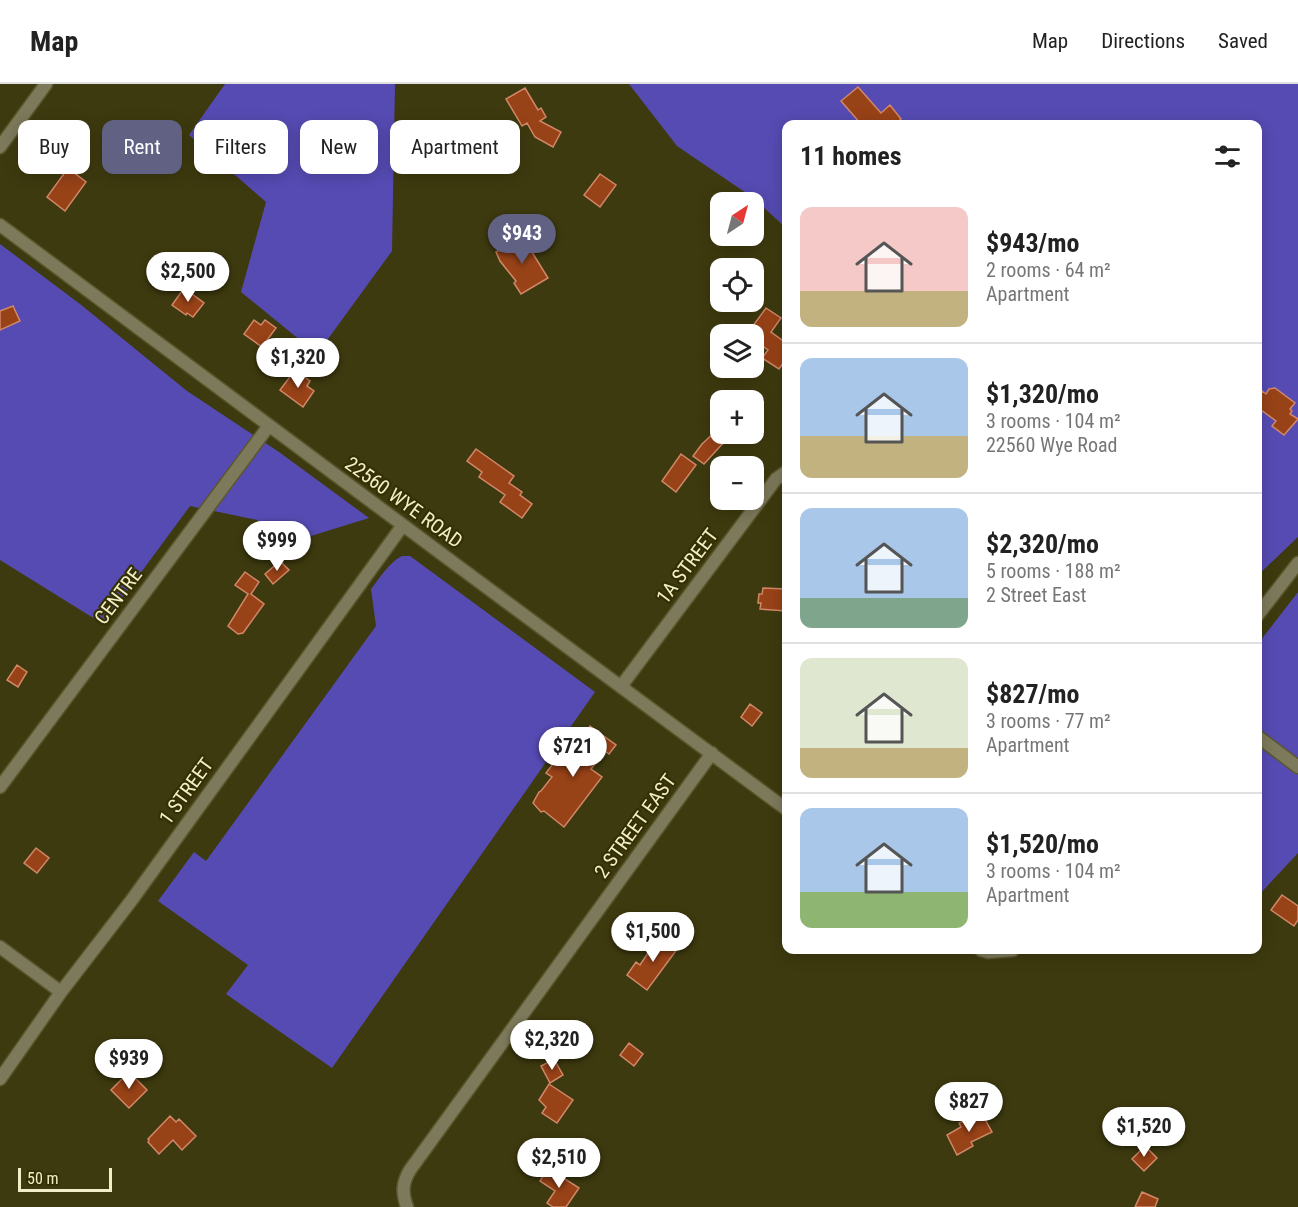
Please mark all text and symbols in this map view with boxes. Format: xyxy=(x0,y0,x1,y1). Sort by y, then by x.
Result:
text: Map xyxy=(30,25,78,58)
text: Map xyxy=(1032,29,1068,53)
text: Directions xyxy=(1101,29,1185,53)
text: Saved xyxy=(1218,29,1268,53)
chip: Buy xyxy=(18,120,90,174)
chip: Rent xyxy=(102,120,182,174)
chip: Filters xyxy=(194,120,288,174)
chip: New xyxy=(300,120,378,174)
chip: Apartment xyxy=(390,120,520,174)
icon: filters xyxy=(1211,140,1244,173)
text: 11 homes xyxy=(800,141,902,171)
north arrow xyxy=(710,192,764,246)
map controls xyxy=(710,192,764,510)
pin: $943 xyxy=(486,214,558,265)
text: $943 xyxy=(502,221,542,245)
text: $943/mo xyxy=(986,228,1079,258)
icon: home xyxy=(848,231,920,303)
pin: $2,500 xyxy=(139,252,237,303)
button: locate xyxy=(710,258,764,312)
text: 2 rooms · 64 m² xyxy=(986,258,1111,282)
text: $2,500 xyxy=(160,259,216,283)
text: Apartment xyxy=(986,282,1070,306)
button: layers xyxy=(710,324,764,378)
pin: $1,320 xyxy=(249,338,347,389)
text: $1,320 xyxy=(270,345,326,369)
text: $1,320/mo xyxy=(986,379,1099,409)
icon: home xyxy=(848,382,920,454)
button: + xyxy=(710,390,764,444)
text: 3 rooms · 104 m² xyxy=(986,409,1121,433)
text: 22560 Wye Road xyxy=(986,433,1118,457)
street label: 22560 WYE ROAD xyxy=(340,451,468,553)
button: − xyxy=(710,456,764,510)
pin: $999 xyxy=(241,521,313,572)
street label: 1A STREET xyxy=(651,524,723,608)
text: $999 xyxy=(257,528,297,552)
text: $2,320/mo xyxy=(986,529,1099,559)
icon: home xyxy=(848,532,920,604)
text: 5 rooms · 188 m² xyxy=(986,559,1121,583)
street label: CENTRE xyxy=(89,563,147,629)
text: 2 Street East xyxy=(986,583,1086,607)
text: $827/mo xyxy=(986,679,1079,709)
icon: home xyxy=(848,682,920,754)
text: 3 rooms · 77 m² xyxy=(986,709,1111,733)
pin: $721 xyxy=(537,727,609,778)
text: Apartment xyxy=(986,733,1070,757)
text: $721 xyxy=(553,734,593,758)
street label: 1 STREET xyxy=(154,753,218,829)
street label: 2 STREET EAST xyxy=(589,769,681,883)
text: $1,520/mo xyxy=(986,829,1099,859)
icon: home xyxy=(848,832,920,904)
text: 3 rooms · 104 m² xyxy=(986,859,1121,883)
text: Apartment xyxy=(986,883,1070,907)
pin: $1,500 xyxy=(604,912,702,963)
text: $1,500 xyxy=(625,919,681,943)
pin: $2,320 xyxy=(503,1020,601,1071)
text: $2,320 xyxy=(524,1027,580,1051)
pin: $939 xyxy=(93,1039,165,1090)
text: $939 xyxy=(109,1046,149,1070)
pin: $827 xyxy=(933,1082,1005,1133)
text: $827 xyxy=(949,1089,989,1113)
pin: $1,520 xyxy=(1095,1107,1193,1158)
text: $1,520 xyxy=(1116,1114,1172,1138)
pin: $2,510 xyxy=(510,1138,608,1189)
text: $2,510 xyxy=(531,1145,587,1169)
scale bar xyxy=(18,1165,112,1192)
text: 50 m xyxy=(27,1169,59,1188)

